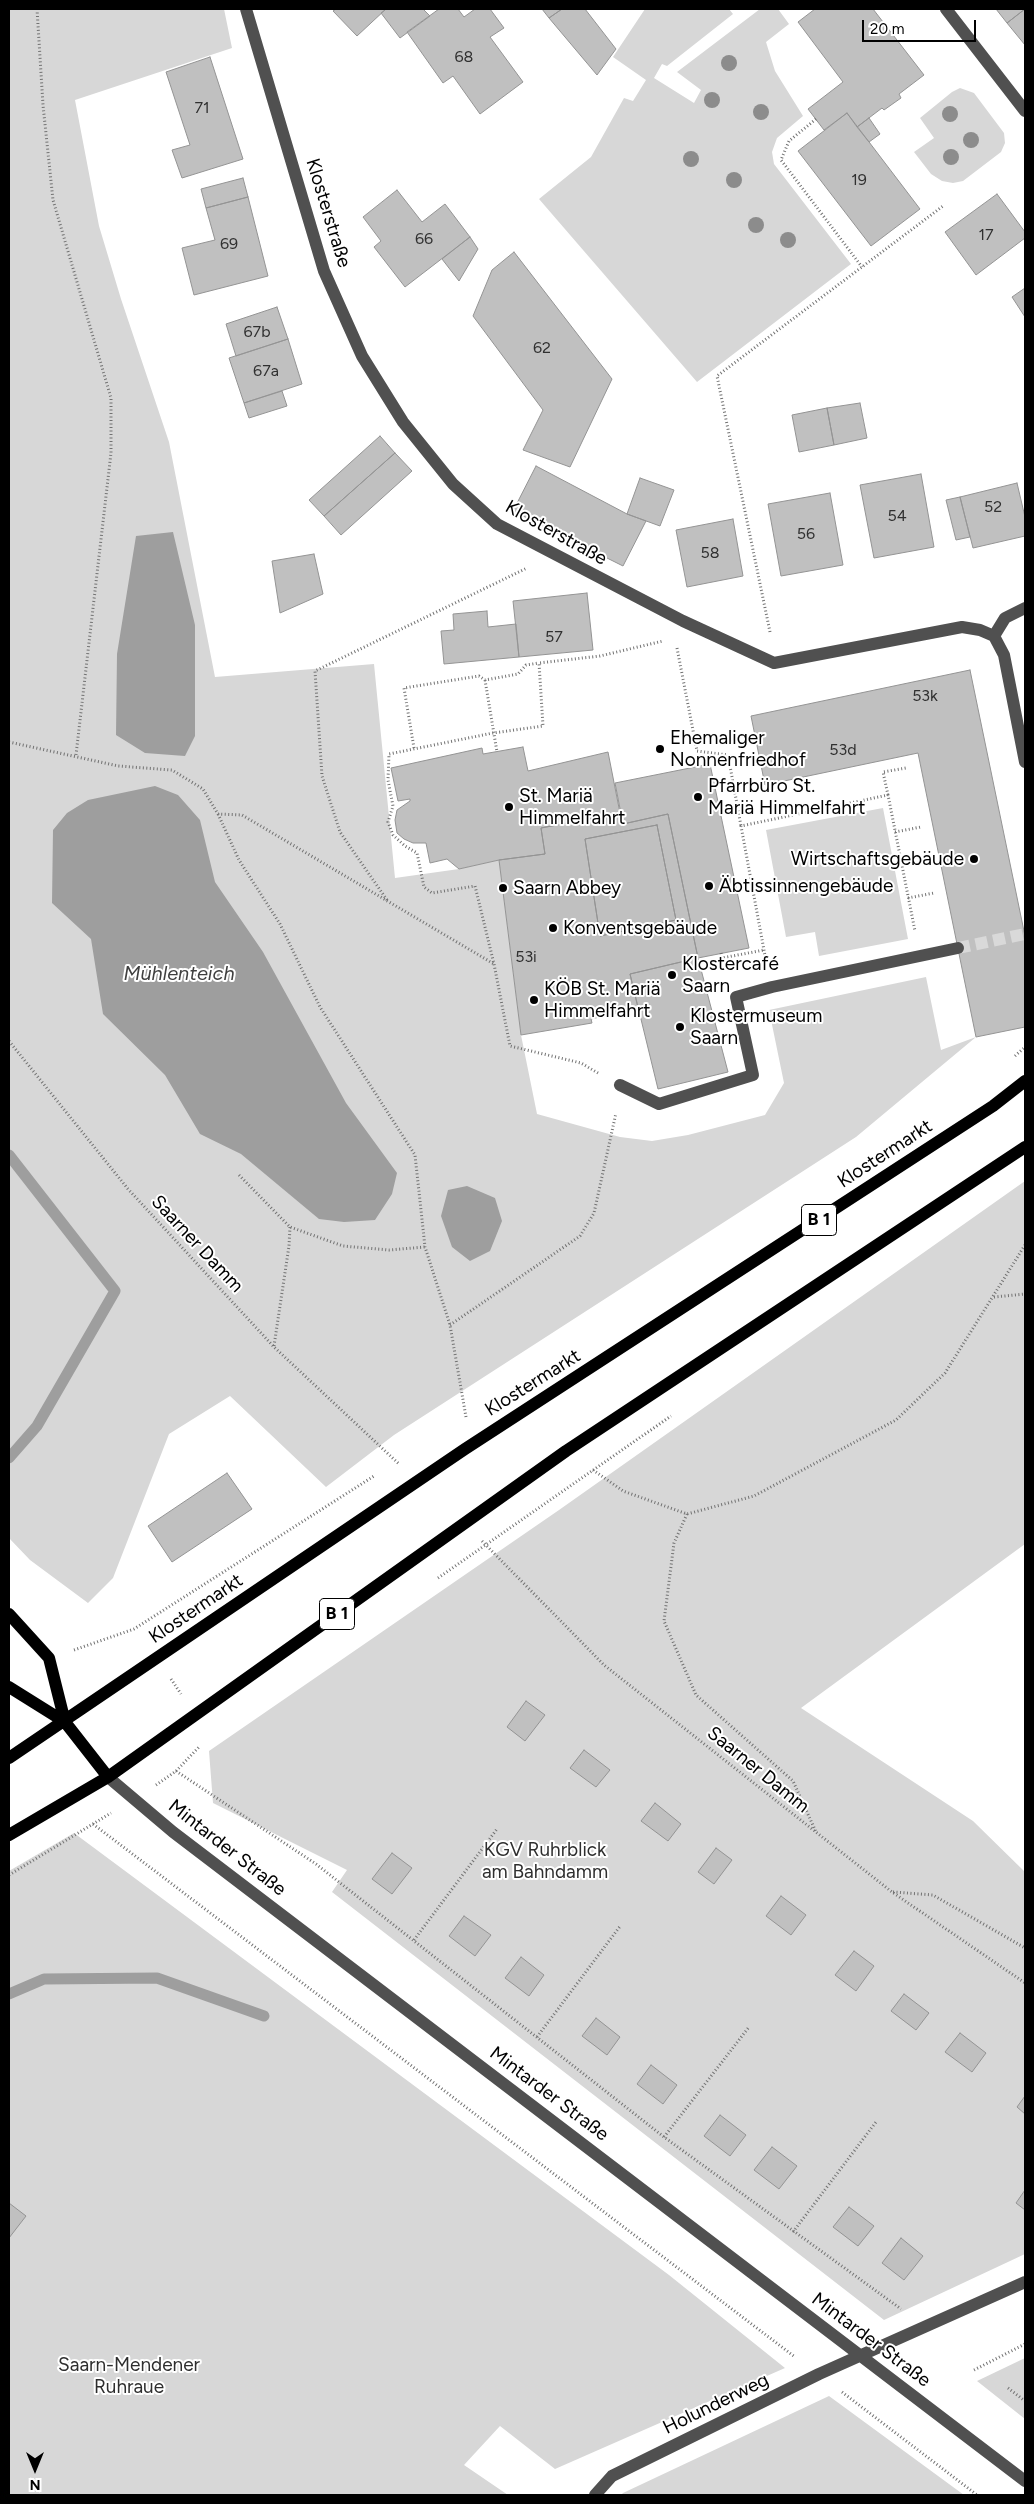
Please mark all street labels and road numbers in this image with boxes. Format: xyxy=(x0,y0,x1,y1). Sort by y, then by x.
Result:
street label: Klosterstraße xyxy=(301,156,355,270)
street label: Klosterstraße xyxy=(501,496,611,570)
street label: Klostermarkt xyxy=(833,1115,937,1193)
street label: Saarner Damm xyxy=(146,1191,248,1297)
road number: B 1 xyxy=(802,1204,836,1236)
street label: Klostermarkt xyxy=(481,1345,585,1421)
street label: Klostermarkt xyxy=(145,1569,247,1649)
road number: B 1 xyxy=(320,1598,354,1630)
street label: Saarner Damm xyxy=(702,1722,814,1818)
street label: Mintarder Straße xyxy=(164,1795,290,1901)
street label: Mintarder Straße xyxy=(485,2042,613,2146)
street label: Mintarder Straße xyxy=(807,2288,935,2392)
street label: Holunderweg xyxy=(659,2369,773,2439)

